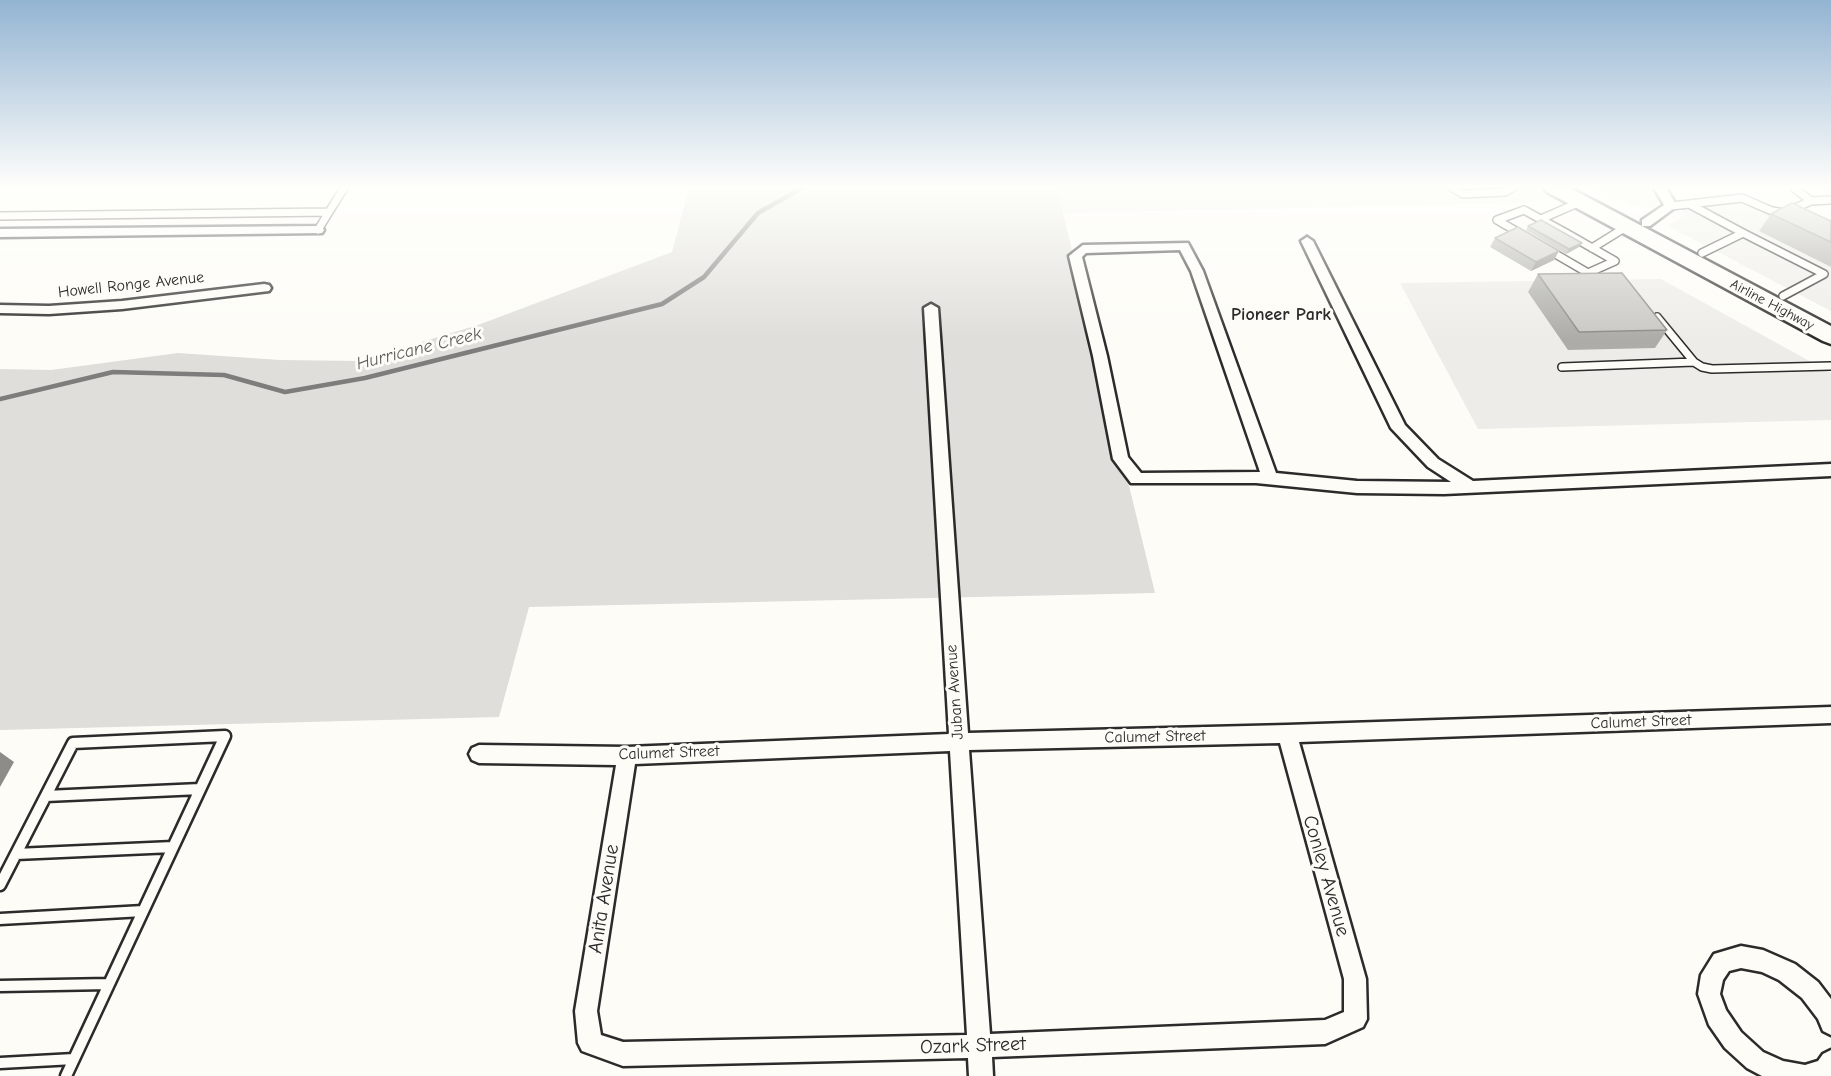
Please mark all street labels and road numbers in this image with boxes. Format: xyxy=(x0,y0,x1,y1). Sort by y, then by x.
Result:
street label: Howell Ronge Avenue xyxy=(57,268,205,302)
street label: Airline Highway xyxy=(1727,276,1817,334)
street label: Juban Avenue xyxy=(942,644,968,740)
street label: Calumet Street xyxy=(1590,711,1692,733)
street label: Calumet Street xyxy=(1104,727,1206,747)
street label: Calumet Street xyxy=(618,742,720,764)
street label: Conley Avenue xyxy=(1297,813,1355,939)
street label: Anita Avenue xyxy=(584,843,624,955)
street label: Ozark Street xyxy=(920,1032,1026,1060)

